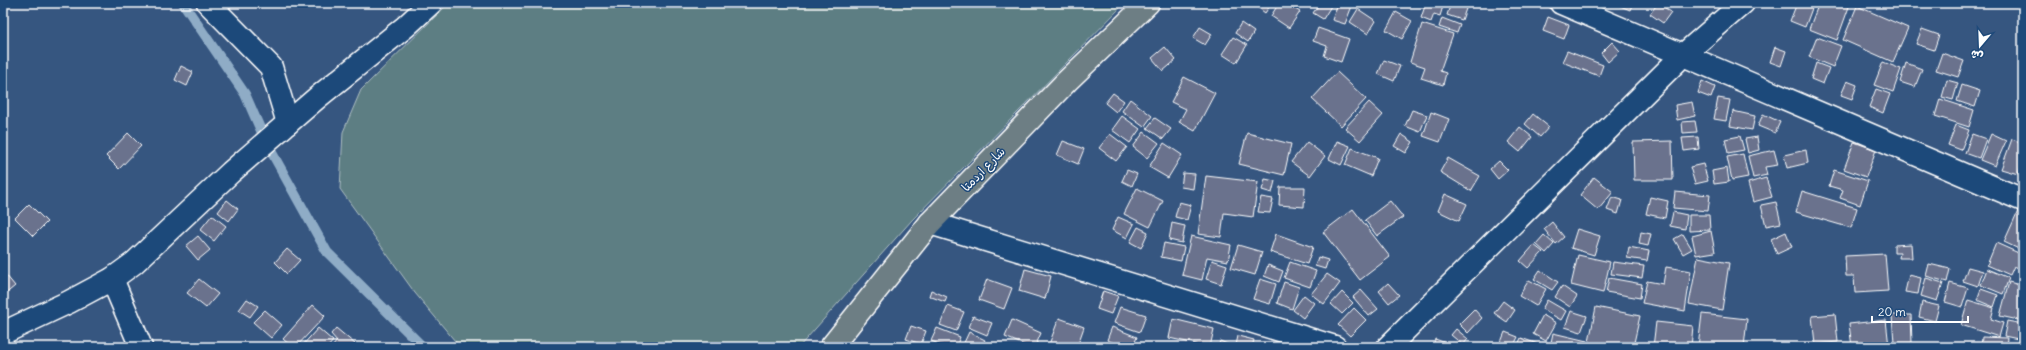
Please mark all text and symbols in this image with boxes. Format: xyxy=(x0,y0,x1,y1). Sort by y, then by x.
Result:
north arrow xyxy=(1960,26,2000,66)
text: ش xyxy=(1969,47,1985,64)
street label: شارع اردمتا xyxy=(958,144,1009,196)
scale bar xyxy=(1872,298,1968,324)
text: 20 m xyxy=(1878,304,1906,319)

